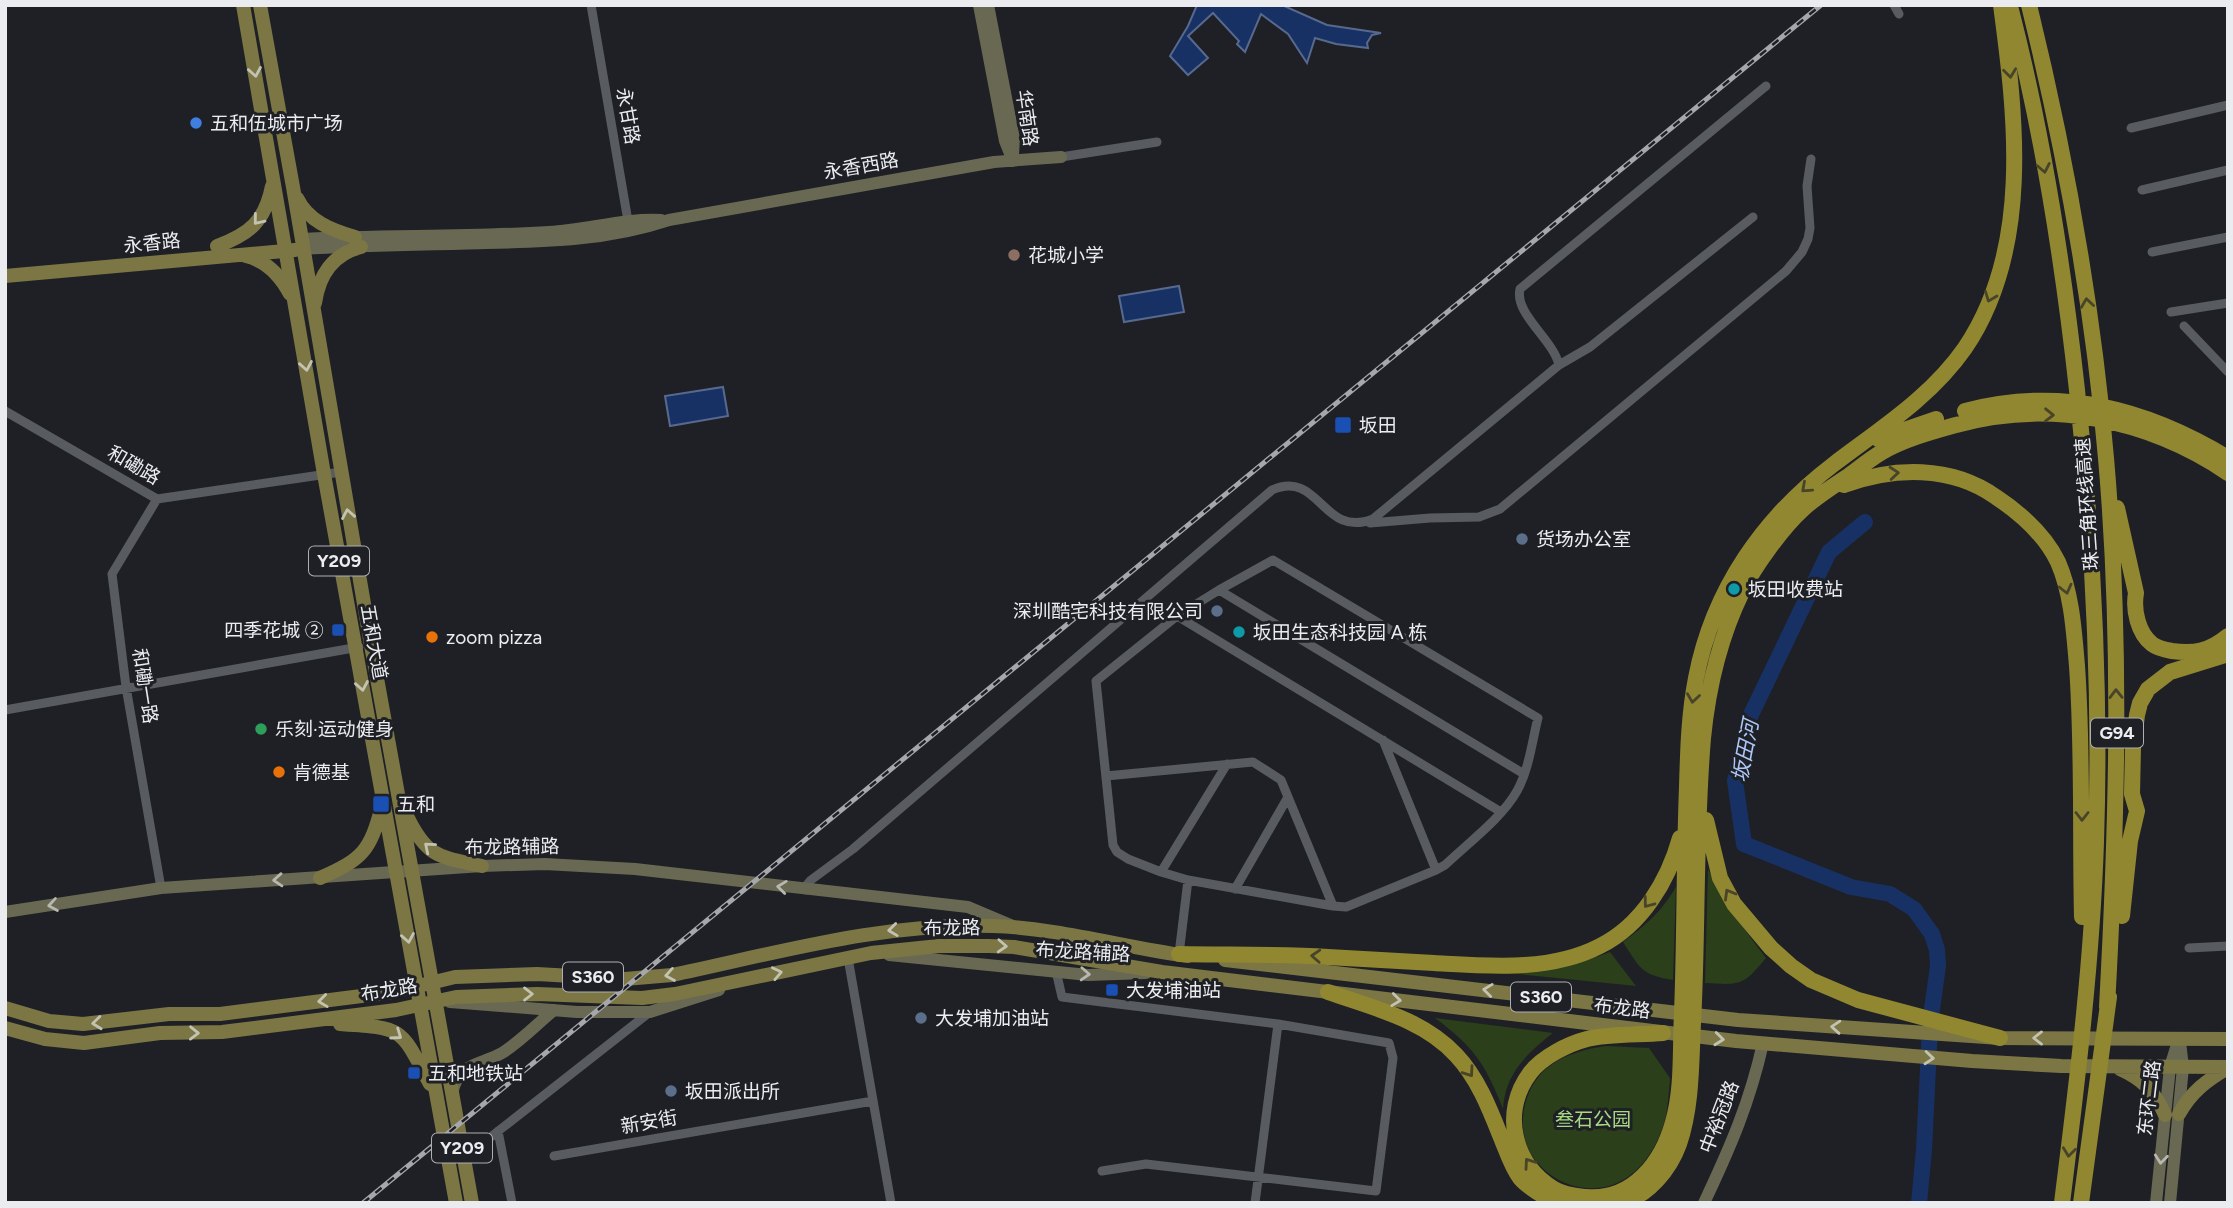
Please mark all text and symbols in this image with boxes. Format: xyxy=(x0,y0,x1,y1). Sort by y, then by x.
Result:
one-way arrow xyxy=(247,67,262,78)
one-way arrow xyxy=(2003,67,2018,79)
street label: 永甘路 xyxy=(612,86,644,146)
street label: 华南路 xyxy=(1012,88,1042,148)
place label: 五和伍城市广场 xyxy=(210,112,343,135)
marker: 五和伍城市广场 xyxy=(188,115,204,131)
street label: 永香西路 xyxy=(822,148,900,184)
one-way arrow xyxy=(2036,162,2051,174)
one-way arrow xyxy=(253,212,266,224)
street label: 永香路 xyxy=(122,229,182,257)
place label: 花城小学 xyxy=(1028,244,1104,267)
marker: 花城小学 xyxy=(1006,247,1022,263)
one-way arrow xyxy=(1985,291,1999,303)
one-way arrow xyxy=(2080,297,2095,309)
one-way arrow xyxy=(298,360,313,372)
one-way arrow xyxy=(2044,407,2055,422)
place label: 坂田 xyxy=(1359,414,1397,437)
marker: 坂田 xyxy=(1333,415,1353,435)
street label: 珠三角环线高速 xyxy=(2071,437,2103,571)
street label: 和磡路 xyxy=(104,441,164,489)
one-way arrow xyxy=(1888,466,1900,481)
one-way arrow xyxy=(1801,480,1814,492)
one-way arrow xyxy=(341,508,356,520)
place label: 货场办公室 xyxy=(1536,528,1631,551)
marker: 货场办公室 xyxy=(1514,531,1530,547)
road number: Y209 xyxy=(309,546,369,576)
place label: 坂田收费站 xyxy=(1748,578,1843,601)
marker: 坂田收费站 xyxy=(1726,581,1742,597)
one-way arrow xyxy=(2058,583,2072,595)
place label: 深圳酷宅科技有限公司 xyxy=(1013,600,1203,623)
street label: 五和大道 xyxy=(356,603,392,681)
marker: 深圳酷宅科技有限公司 xyxy=(1209,603,1225,619)
place label: 四季花城 ② xyxy=(224,619,324,642)
place label: 坂田生态科技园 A 栋 xyxy=(1253,621,1427,644)
marker: 四季花城 ② xyxy=(330,622,346,638)
marker: 坂田生态科技园 A 栋 xyxy=(1231,624,1247,640)
place label: zoom pizza xyxy=(446,626,542,649)
marker: zoom pizza xyxy=(424,629,440,645)
street label: 和磡一路 xyxy=(128,647,162,725)
one-way arrow xyxy=(354,680,369,692)
one-way arrow xyxy=(2109,688,2124,699)
one-way arrow xyxy=(1686,692,1701,704)
water label: 坂田河 xyxy=(1727,714,1764,784)
place label: 乐刻·运动健身 xyxy=(275,718,394,741)
road number: G94 xyxy=(2091,718,2143,748)
marker: 乐刻·运动健身 xyxy=(253,721,269,737)
place label: 肯德基 xyxy=(293,761,350,784)
marker: 肯德基 xyxy=(271,764,287,780)
place label: 五和 xyxy=(397,793,435,816)
marker: 五和 xyxy=(371,794,391,814)
one-way arrow xyxy=(2074,811,2090,822)
street label: 布龙路辅路 xyxy=(464,835,560,859)
one-way arrow xyxy=(424,843,437,855)
one-way arrow xyxy=(273,872,284,887)
one-way arrow xyxy=(776,879,788,894)
one-way arrow xyxy=(1724,889,1737,902)
one-way arrow xyxy=(1644,895,1657,908)
one-way arrow xyxy=(47,897,58,912)
street label: 布龙路 xyxy=(923,916,981,940)
one-way arrow xyxy=(887,923,899,938)
one-way arrow xyxy=(399,932,414,944)
street label: 布龙路辅路 xyxy=(1035,938,1131,966)
one-way arrow xyxy=(997,939,1008,954)
one-way arrow xyxy=(1310,949,1321,964)
road number: S360 xyxy=(563,962,623,992)
one-way arrow xyxy=(771,966,783,981)
one-way arrow xyxy=(1080,966,1091,981)
one-way arrow xyxy=(664,967,676,982)
street label: 布龙路 xyxy=(359,974,419,1006)
place label: 大发埔油站 xyxy=(1126,979,1221,1002)
marker: 大发埔油站 xyxy=(1104,982,1120,998)
road number: S360 xyxy=(1511,982,1571,1012)
one-way arrow xyxy=(1482,983,1494,998)
one-way arrow xyxy=(523,986,534,1002)
one-way arrow xyxy=(1390,992,1402,1007)
one-way arrow xyxy=(317,993,329,1008)
street label: 布龙路 xyxy=(1592,993,1652,1023)
place label: 大发埔加油站 xyxy=(935,1007,1049,1030)
marker: 大发埔加油站 xyxy=(913,1010,929,1026)
one-way arrow xyxy=(91,1015,103,1030)
one-way arrow xyxy=(1830,1020,1841,1035)
one-way arrow xyxy=(189,1025,199,1041)
one-way arrow xyxy=(389,1027,402,1039)
one-way arrow xyxy=(2032,1030,2042,1046)
one-way arrow xyxy=(1714,1031,1725,1046)
one-way arrow xyxy=(1924,1050,1935,1065)
street label: 东环二路 xyxy=(2133,1059,2165,1137)
place label: 五和地铁站 xyxy=(428,1062,523,1085)
one-way arrow xyxy=(1461,1064,1473,1077)
marker: 五和地铁站 xyxy=(406,1065,422,1081)
street label: 中裕冠路 xyxy=(1695,1077,1743,1157)
place label: 坂田派出所 xyxy=(685,1080,780,1103)
marker: 坂田派出所 xyxy=(663,1083,679,1099)
street label: 新安街 xyxy=(619,1106,679,1138)
park label: 叁石公园 xyxy=(1555,1108,1631,1131)
road number: Y209 xyxy=(432,1134,492,1162)
one-way arrow xyxy=(2061,1146,2076,1157)
one-way arrow xyxy=(2154,1154,2169,1165)
one-way arrow xyxy=(1525,1158,1537,1170)

